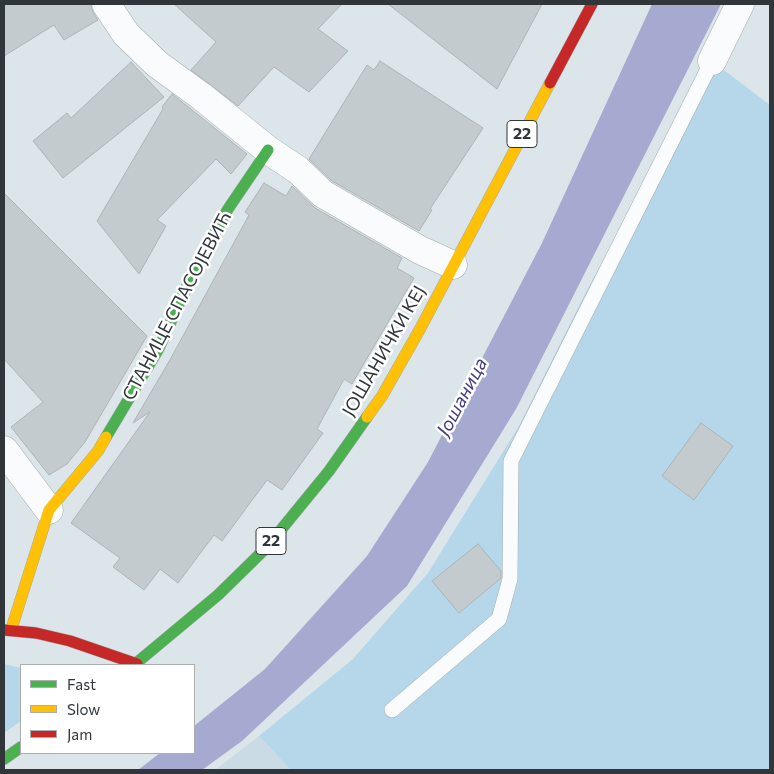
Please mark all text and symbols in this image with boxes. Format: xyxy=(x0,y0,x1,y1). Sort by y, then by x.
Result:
road number: 22 xyxy=(507,120,537,148)
street label: СТАНИЦЕ СПАСОЈЕВИЋ xyxy=(118,208,236,404)
street label: ЈОШАНИЧКИ КЕЈ xyxy=(338,282,430,420)
water label: Јошаница xyxy=(432,354,492,440)
road number: 22 xyxy=(256,528,286,554)
legend xyxy=(20,664,195,754)
text: Fast xyxy=(67,675,96,693)
text: Slow xyxy=(67,700,100,718)
text: Jam xyxy=(67,725,92,743)

